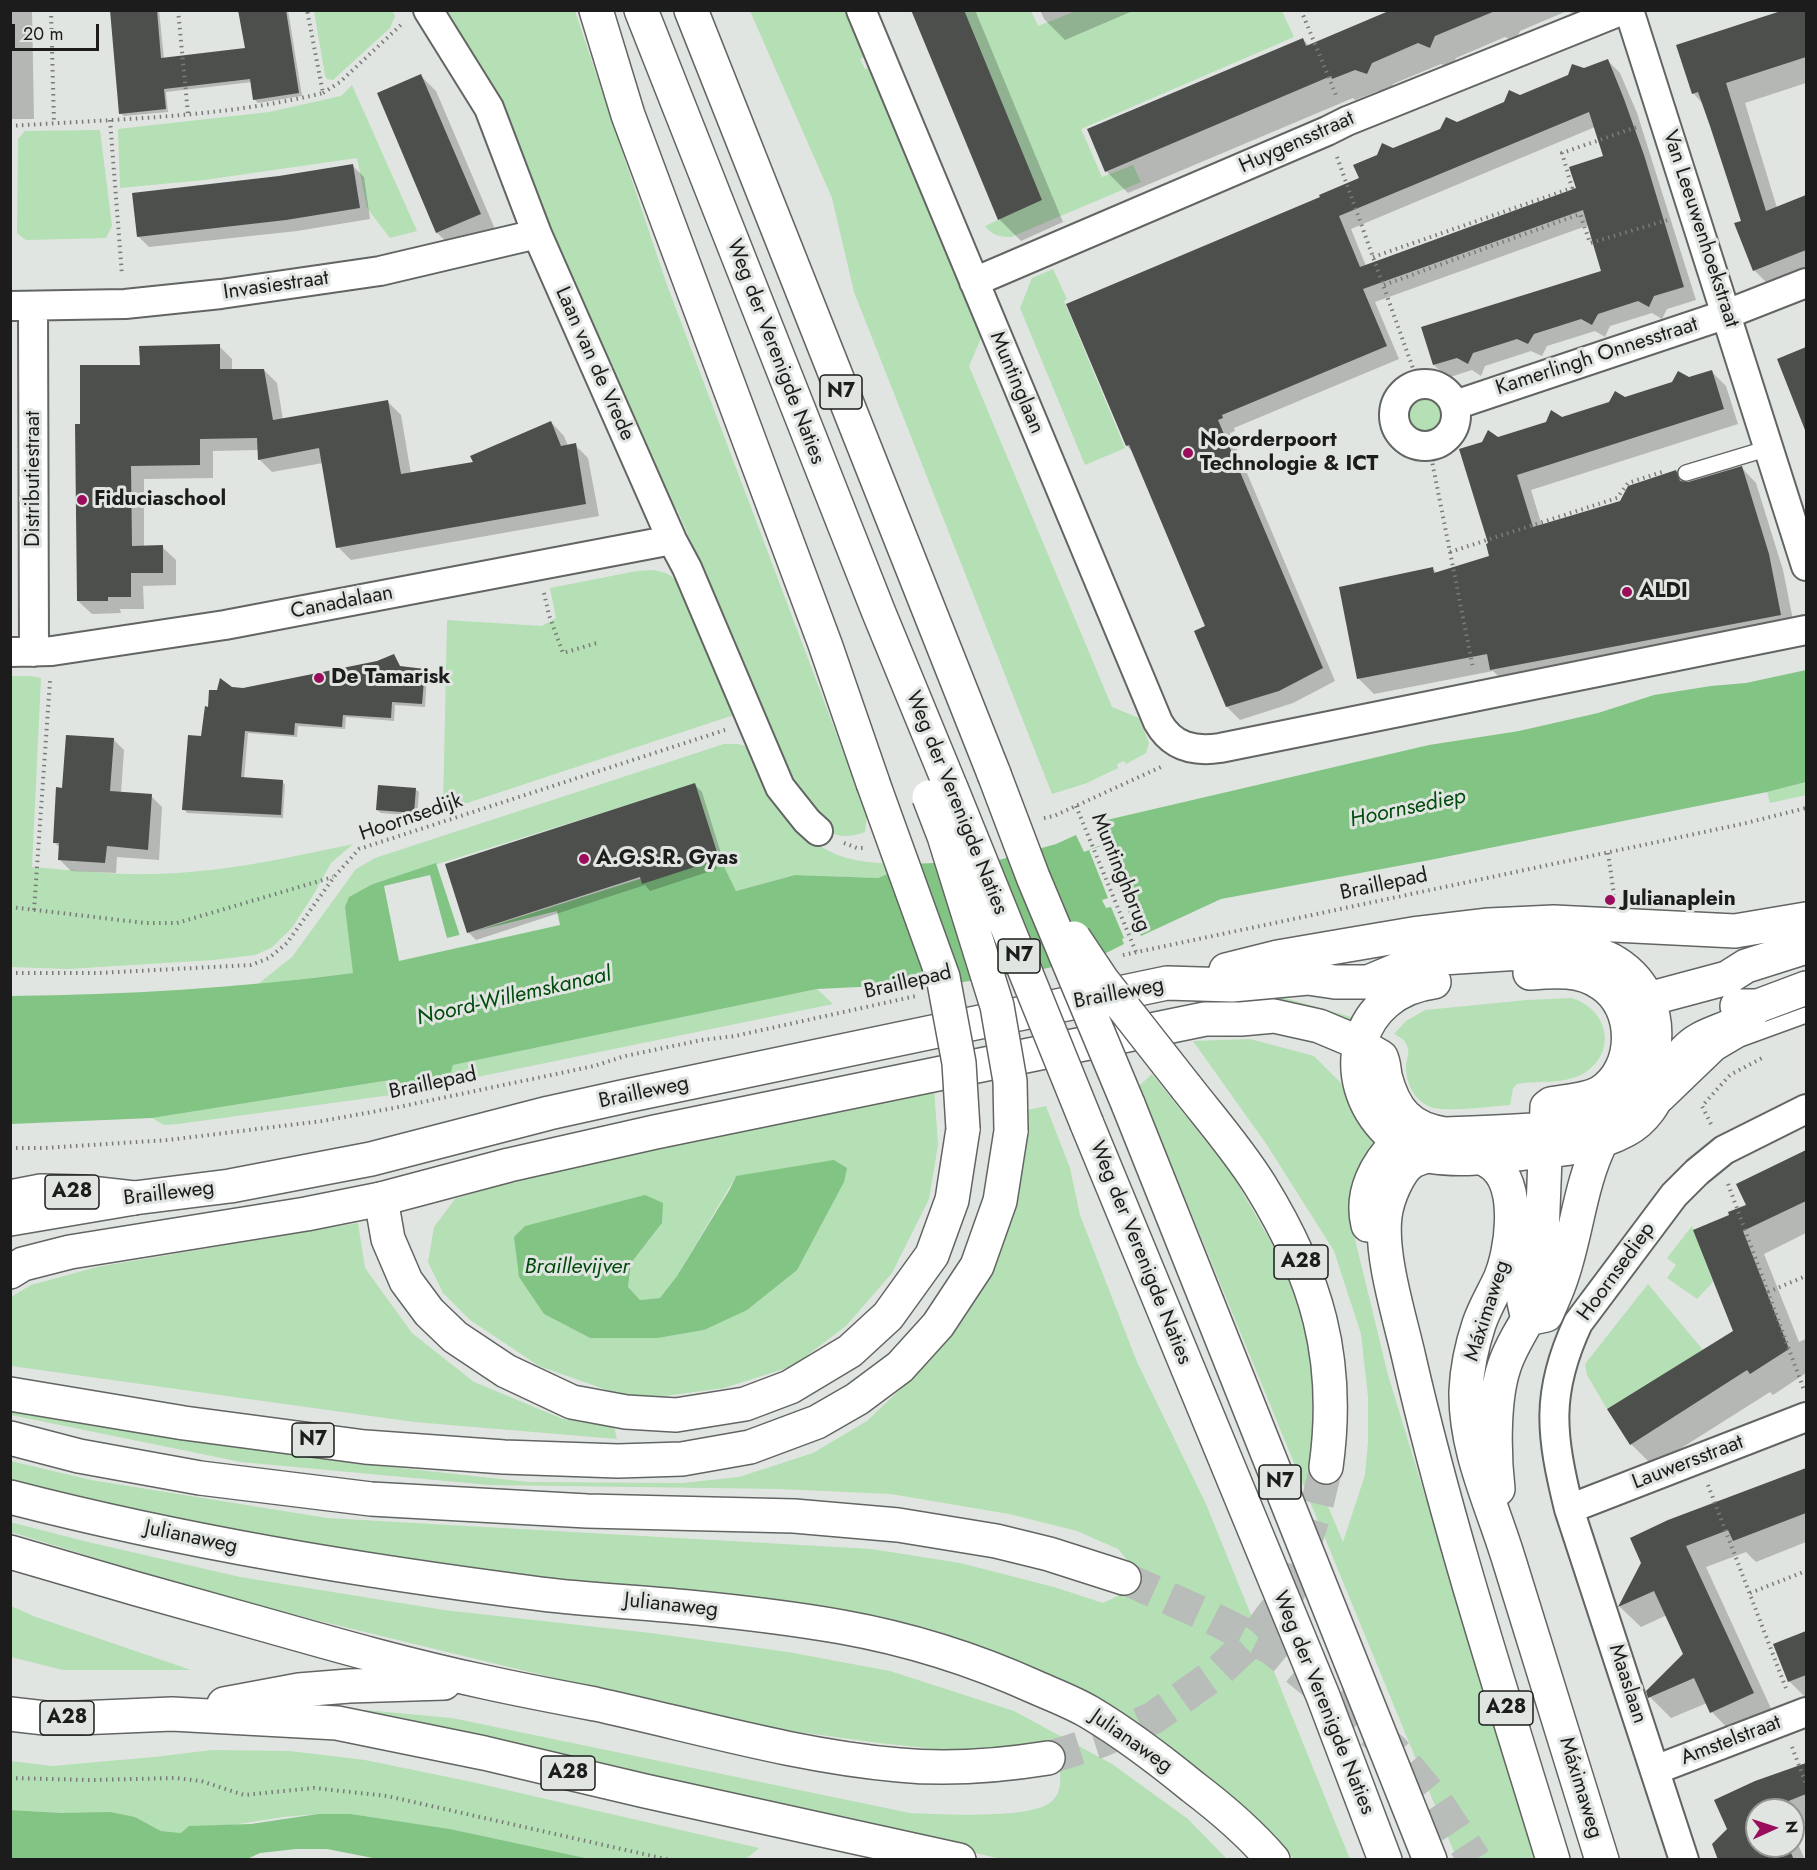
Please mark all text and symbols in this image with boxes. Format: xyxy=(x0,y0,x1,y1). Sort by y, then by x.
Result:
scale bar xyxy=(15,12,102,50)
text: 20 m xyxy=(23,21,63,47)
street label: Huygensstraat xyxy=(1236,106,1358,180)
street label: Van Leeuwenhoekstraat xyxy=(1656,127,1744,331)
street label: Weg der Verenigde Naties xyxy=(720,236,830,468)
street label: Invasiestraat xyxy=(222,266,330,306)
street label: Laan van de Vrede xyxy=(549,283,639,445)
street label: Kamerlingh Onnesstraat xyxy=(1493,312,1701,402)
street label: Muntinglaan xyxy=(983,328,1049,438)
road number: N7 xyxy=(820,375,862,409)
street label: Distributiestraat xyxy=(21,411,47,547)
place label: Noorderpoort Technologie & ICT xyxy=(1200,428,1378,478)
marker: Noorderpoort Technologie & ICT xyxy=(1181,446,1195,460)
place label: Fiduciaschool xyxy=(94,487,226,513)
marker: Fiduciaschool xyxy=(75,493,89,507)
place label: ALDI xyxy=(1639,579,1688,605)
street label: Canadalaan xyxy=(289,581,395,625)
marker: ALDI xyxy=(1620,585,1634,599)
place label: De Tamarisk xyxy=(331,665,450,691)
marker: De Tamarisk xyxy=(312,671,326,685)
street label: Weg der Verenigde Naties xyxy=(900,688,1012,918)
water label: Hoornsediep xyxy=(1348,784,1468,834)
street label: Hoornsedijk xyxy=(356,789,466,847)
street label: Muntinghbrug xyxy=(1085,810,1155,936)
place label: A.G.S.R. Gyas xyxy=(596,846,738,872)
marker: A.G.S.R. Gyas xyxy=(577,852,591,866)
street label: Braillepad xyxy=(1338,863,1430,907)
place label: Julianaplein xyxy=(1622,887,1736,913)
marker: Julianaplein xyxy=(1603,893,1617,907)
road number: N7 xyxy=(998,939,1040,973)
street label: Braillepad xyxy=(862,961,954,1005)
water label: Noord-Willemskanaal xyxy=(414,962,614,1032)
street label: Brailleweg xyxy=(1072,973,1166,1015)
street label: Braillepad xyxy=(387,1062,479,1106)
street label: Brailleweg xyxy=(597,1071,691,1115)
street label: Weg der Verenigde Naties xyxy=(1084,1138,1196,1368)
road number: A28 xyxy=(45,1175,99,1209)
street label: Brailleweg xyxy=(122,1176,216,1212)
street label: Hoornsediep xyxy=(1573,1218,1661,1326)
road number: A28 xyxy=(1274,1245,1328,1279)
water label: Braillevijver xyxy=(524,1255,630,1281)
street label: Máximaweg xyxy=(1460,1257,1516,1365)
road number: N7 xyxy=(292,1423,334,1457)
street label: Lauwersstraat xyxy=(1629,1430,1747,1496)
road number: N7 xyxy=(1259,1465,1301,1499)
street label: Julianaweg xyxy=(142,1516,240,1560)
street label: Weg der Verenigde Naties xyxy=(1267,1588,1379,1818)
street label: Julianaweg xyxy=(623,1589,719,1623)
street label: Maaslaan xyxy=(1602,1641,1652,1727)
road number: A28 xyxy=(1479,1691,1533,1725)
road number: A28 xyxy=(40,1701,94,1735)
street label: Julianaweg xyxy=(1085,1705,1177,1779)
street label: Amstelstraat xyxy=(1677,1710,1785,1772)
street label: Máximaweg xyxy=(1553,1734,1607,1842)
road number: A28 xyxy=(541,1756,595,1790)
north arrow xyxy=(1745,1798,1805,1858)
text: N xyxy=(1780,1820,1803,1834)

